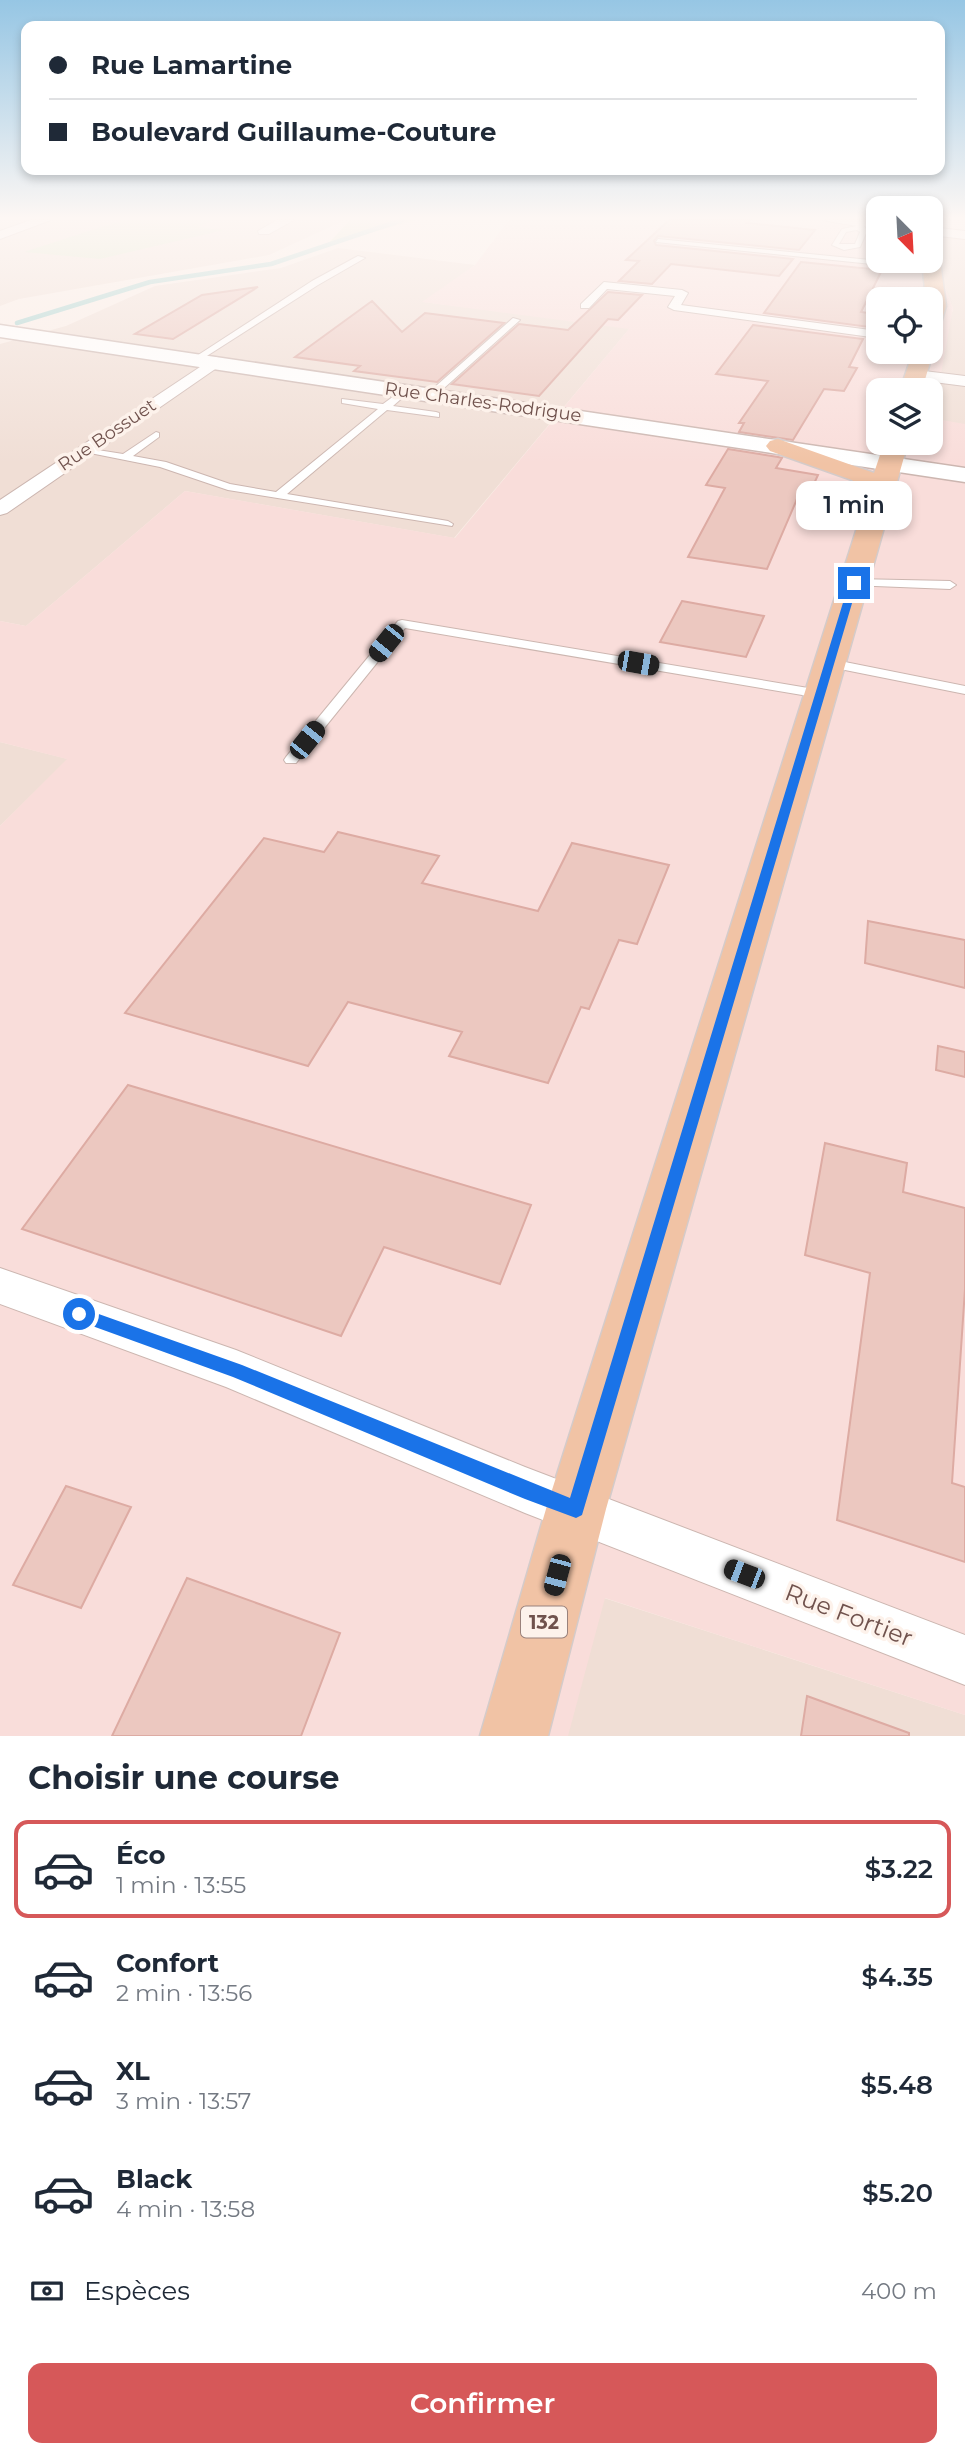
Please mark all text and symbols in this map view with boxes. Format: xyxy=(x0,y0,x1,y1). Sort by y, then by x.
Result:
text: Rue Lamartine xyxy=(91,49,292,81)
text: Boulevard Guillaume-Couture xyxy=(91,116,496,148)
north arrow xyxy=(866,196,943,273)
map controls xyxy=(866,196,943,455)
button: locate xyxy=(866,287,943,364)
street label: Rue Charles-Rodrigue xyxy=(383,377,583,427)
button: layers xyxy=(866,378,943,455)
street label: Rue Bossuet xyxy=(54,394,160,476)
callout: 1 min xyxy=(796,482,912,530)
text: 1 min xyxy=(823,491,885,519)
route end xyxy=(838,567,870,599)
car xyxy=(365,620,408,666)
car xyxy=(616,649,661,677)
car xyxy=(286,717,329,763)
route start xyxy=(63,1298,95,1330)
car xyxy=(542,1552,573,1598)
car xyxy=(721,1557,768,1591)
street label: Rue Fortier xyxy=(781,1577,917,1653)
road number: 132 xyxy=(521,1606,567,1638)
text: Choisir une course xyxy=(28,1758,340,1797)
icon: car xyxy=(32,1838,95,1901)
text: Éco xyxy=(116,1839,166,1871)
text: $3.22 xyxy=(865,1853,933,1885)
text: 1 min · 13:55 xyxy=(116,1871,246,1899)
icon: car xyxy=(32,1946,95,2009)
text: Confort xyxy=(116,1947,219,1979)
text: $4.35 xyxy=(862,1961,933,1993)
text: 2 min · 13:56 xyxy=(116,1979,252,2007)
icon: car xyxy=(32,2054,95,2117)
text: XL xyxy=(116,2055,150,2087)
text: $5.48 xyxy=(860,2069,933,2101)
text: 3 min · 13:57 xyxy=(116,2087,251,2115)
icon: car xyxy=(32,2162,95,2225)
text: Black xyxy=(116,2163,192,2195)
text: $5.20 xyxy=(862,2177,933,2209)
text: 4 min · 13:58 xyxy=(116,2195,255,2223)
icon: cash xyxy=(28,2272,66,2310)
text: Espèces xyxy=(84,2275,190,2307)
text: 400 m xyxy=(861,2277,937,2305)
button: Confirmer xyxy=(28,2363,937,2443)

